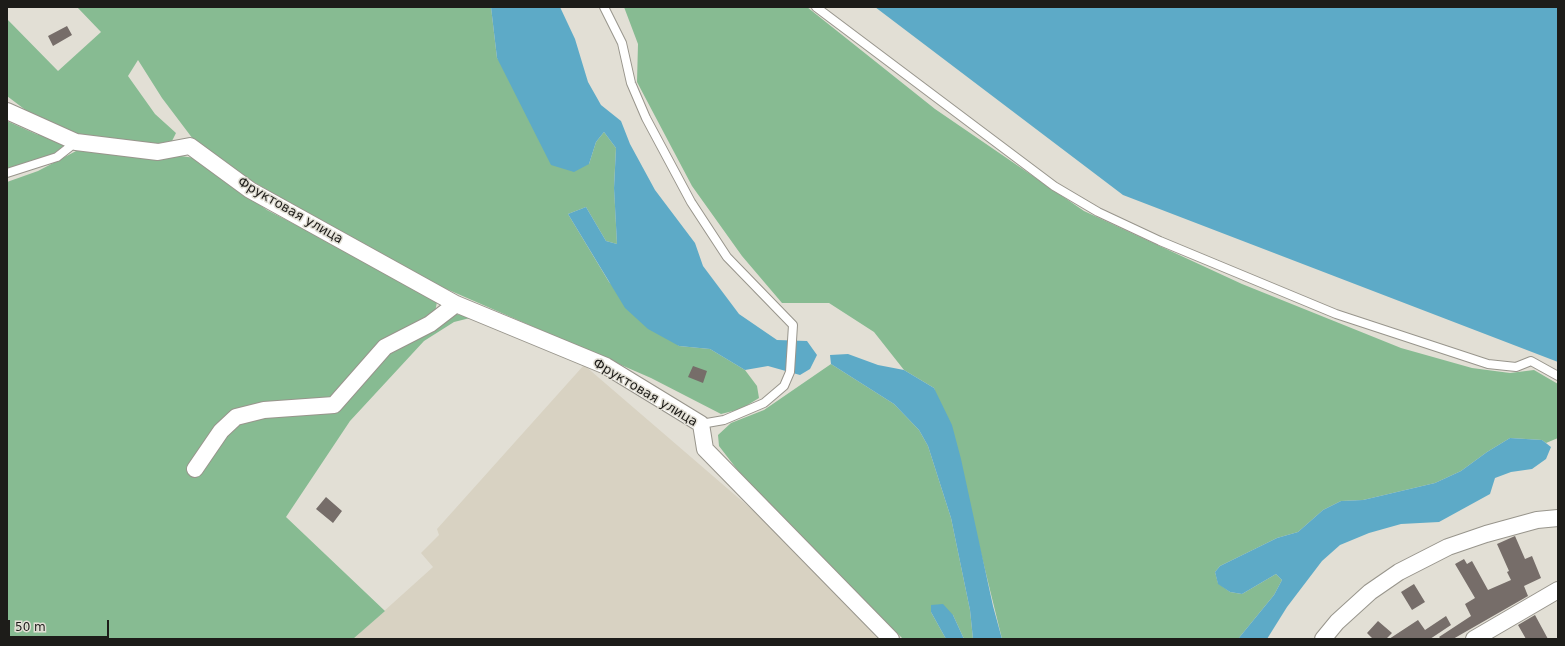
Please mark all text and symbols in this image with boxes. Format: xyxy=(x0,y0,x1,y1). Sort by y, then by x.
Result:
street label: Фруктовая улица xyxy=(234,174,346,248)
street label: Фруктовая улица xyxy=(590,356,700,430)
scale bar xyxy=(10,612,111,638)
text: 50 m xyxy=(15,620,46,634)

